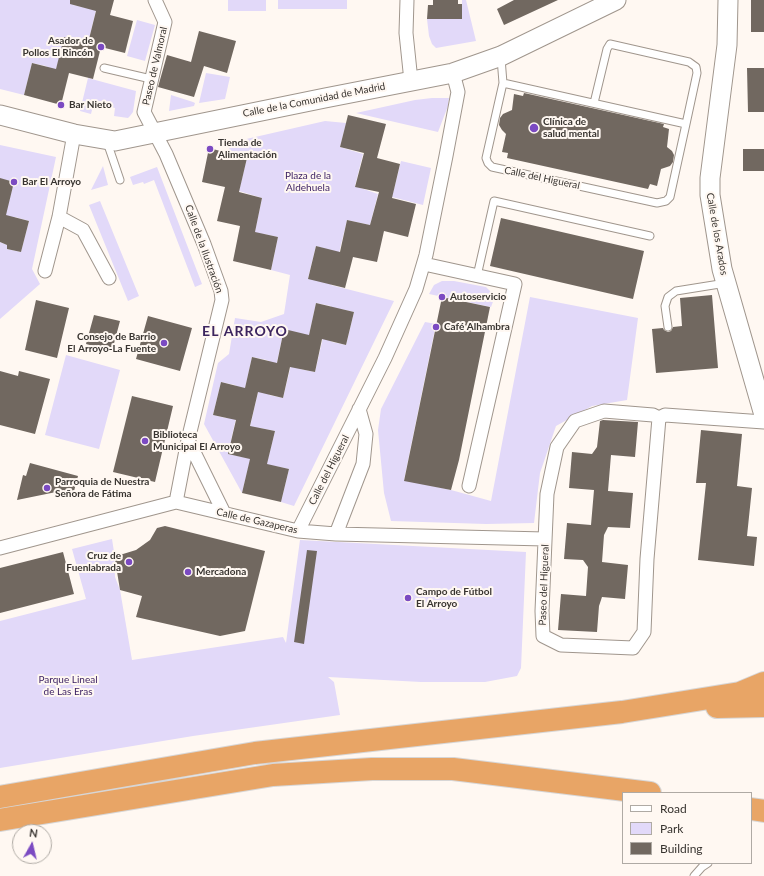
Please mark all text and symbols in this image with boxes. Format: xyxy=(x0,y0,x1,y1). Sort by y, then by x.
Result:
street label: Paseo de Valmoral xyxy=(140,26,170,106)
place label: Asador de Pollos El Rincón xyxy=(22,35,93,58)
marker: Asador de Pollos El Rincón xyxy=(96,42,106,52)
street label: Calle de la Comunidad de Madrid xyxy=(242,80,386,120)
place label: Bar Nieto xyxy=(69,99,112,111)
marker: Bar Nieto xyxy=(56,100,66,110)
place label: Clínica de salud mental xyxy=(543,116,599,140)
marker: Clínica de salud mental xyxy=(528,122,540,134)
place label: Tienda de Alimentación xyxy=(218,137,277,160)
marker: Tienda de Alimentación xyxy=(205,144,215,154)
street label: Calle del Higueral xyxy=(503,164,581,192)
park label: Plaza de la Aldehuela xyxy=(285,170,331,194)
place label: Bar El Arroyo xyxy=(22,176,81,188)
marker: Bar El Arroyo xyxy=(9,177,19,187)
street label: Calle de los Arados xyxy=(704,192,730,276)
street label: Calle de la Ilustración xyxy=(182,203,226,295)
place label: Autoservicio xyxy=(450,291,506,303)
marker: Autoservicio xyxy=(437,292,447,302)
place label: Café Alhambra xyxy=(444,321,510,333)
marker: Café Alhambra xyxy=(431,322,441,332)
district label: EL ARROYO xyxy=(202,323,288,339)
place label: Consejo de Barrio El Arroyo-La Fuente xyxy=(67,331,156,354)
marker: Consejo de Barrio El Arroyo-La Fuente xyxy=(159,338,169,348)
place label: Biblioteca Municipal El Arroyo xyxy=(153,429,241,452)
street label: Calle del Higueral xyxy=(306,433,352,507)
marker: Biblioteca Municipal El Arroyo xyxy=(140,436,150,446)
place label: Parroquia de Nuestra Señora de Fátima xyxy=(55,476,149,500)
marker: Parroquia de Nuestra Señora de Fátima xyxy=(42,483,52,493)
street label: Calle de Gazaperas xyxy=(215,506,299,536)
street label: Paseo del Higueral xyxy=(537,544,551,626)
place label: Cruz de Fuenlabrada xyxy=(66,550,121,574)
marker: Cruz de Fuenlabrada xyxy=(124,557,134,567)
place label: Mercadona xyxy=(196,566,246,578)
marker: Mercadona xyxy=(183,567,193,577)
place label: Campo de Fútbol El Arroyo xyxy=(416,586,492,610)
marker: Campo de Fútbol El Arroyo xyxy=(403,593,413,603)
park label: Parque Lineal de Las Eras xyxy=(39,674,97,698)
legend xyxy=(622,792,752,864)
text: Road xyxy=(660,801,687,816)
text: Park xyxy=(660,821,683,836)
north arrow xyxy=(12,824,52,864)
text: N xyxy=(28,826,39,840)
text: Building xyxy=(660,841,703,856)

